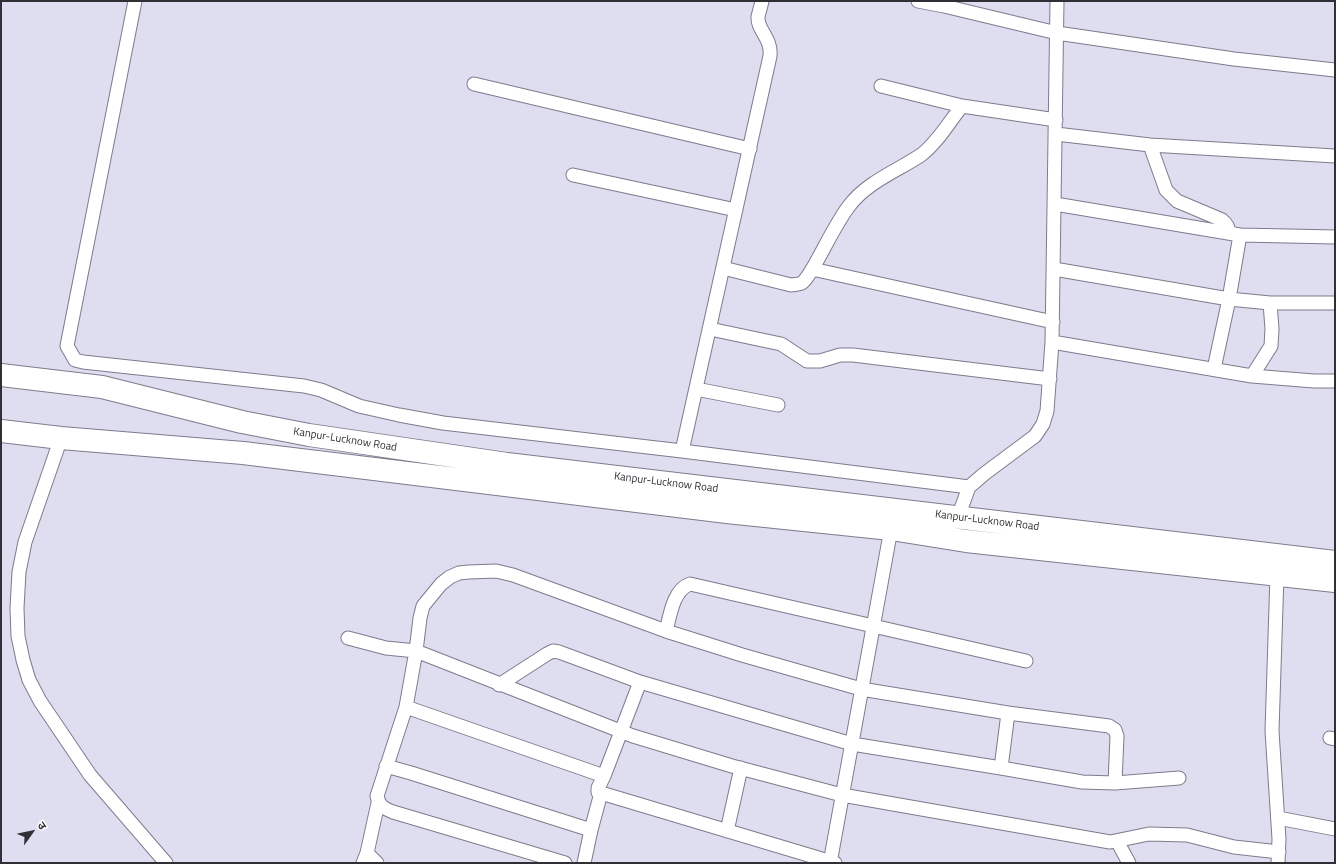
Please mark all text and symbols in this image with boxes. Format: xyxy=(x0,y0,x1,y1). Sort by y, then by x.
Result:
street label: Kanpur-Lucknow Road xyxy=(292,425,398,455)
street label: Kanpur-Lucknow Road xyxy=(613,470,719,496)
street label: Kanpur-Lucknow Road xyxy=(934,508,1040,534)
north arrow xyxy=(12,812,52,852)
text: उ xyxy=(34,818,51,833)

